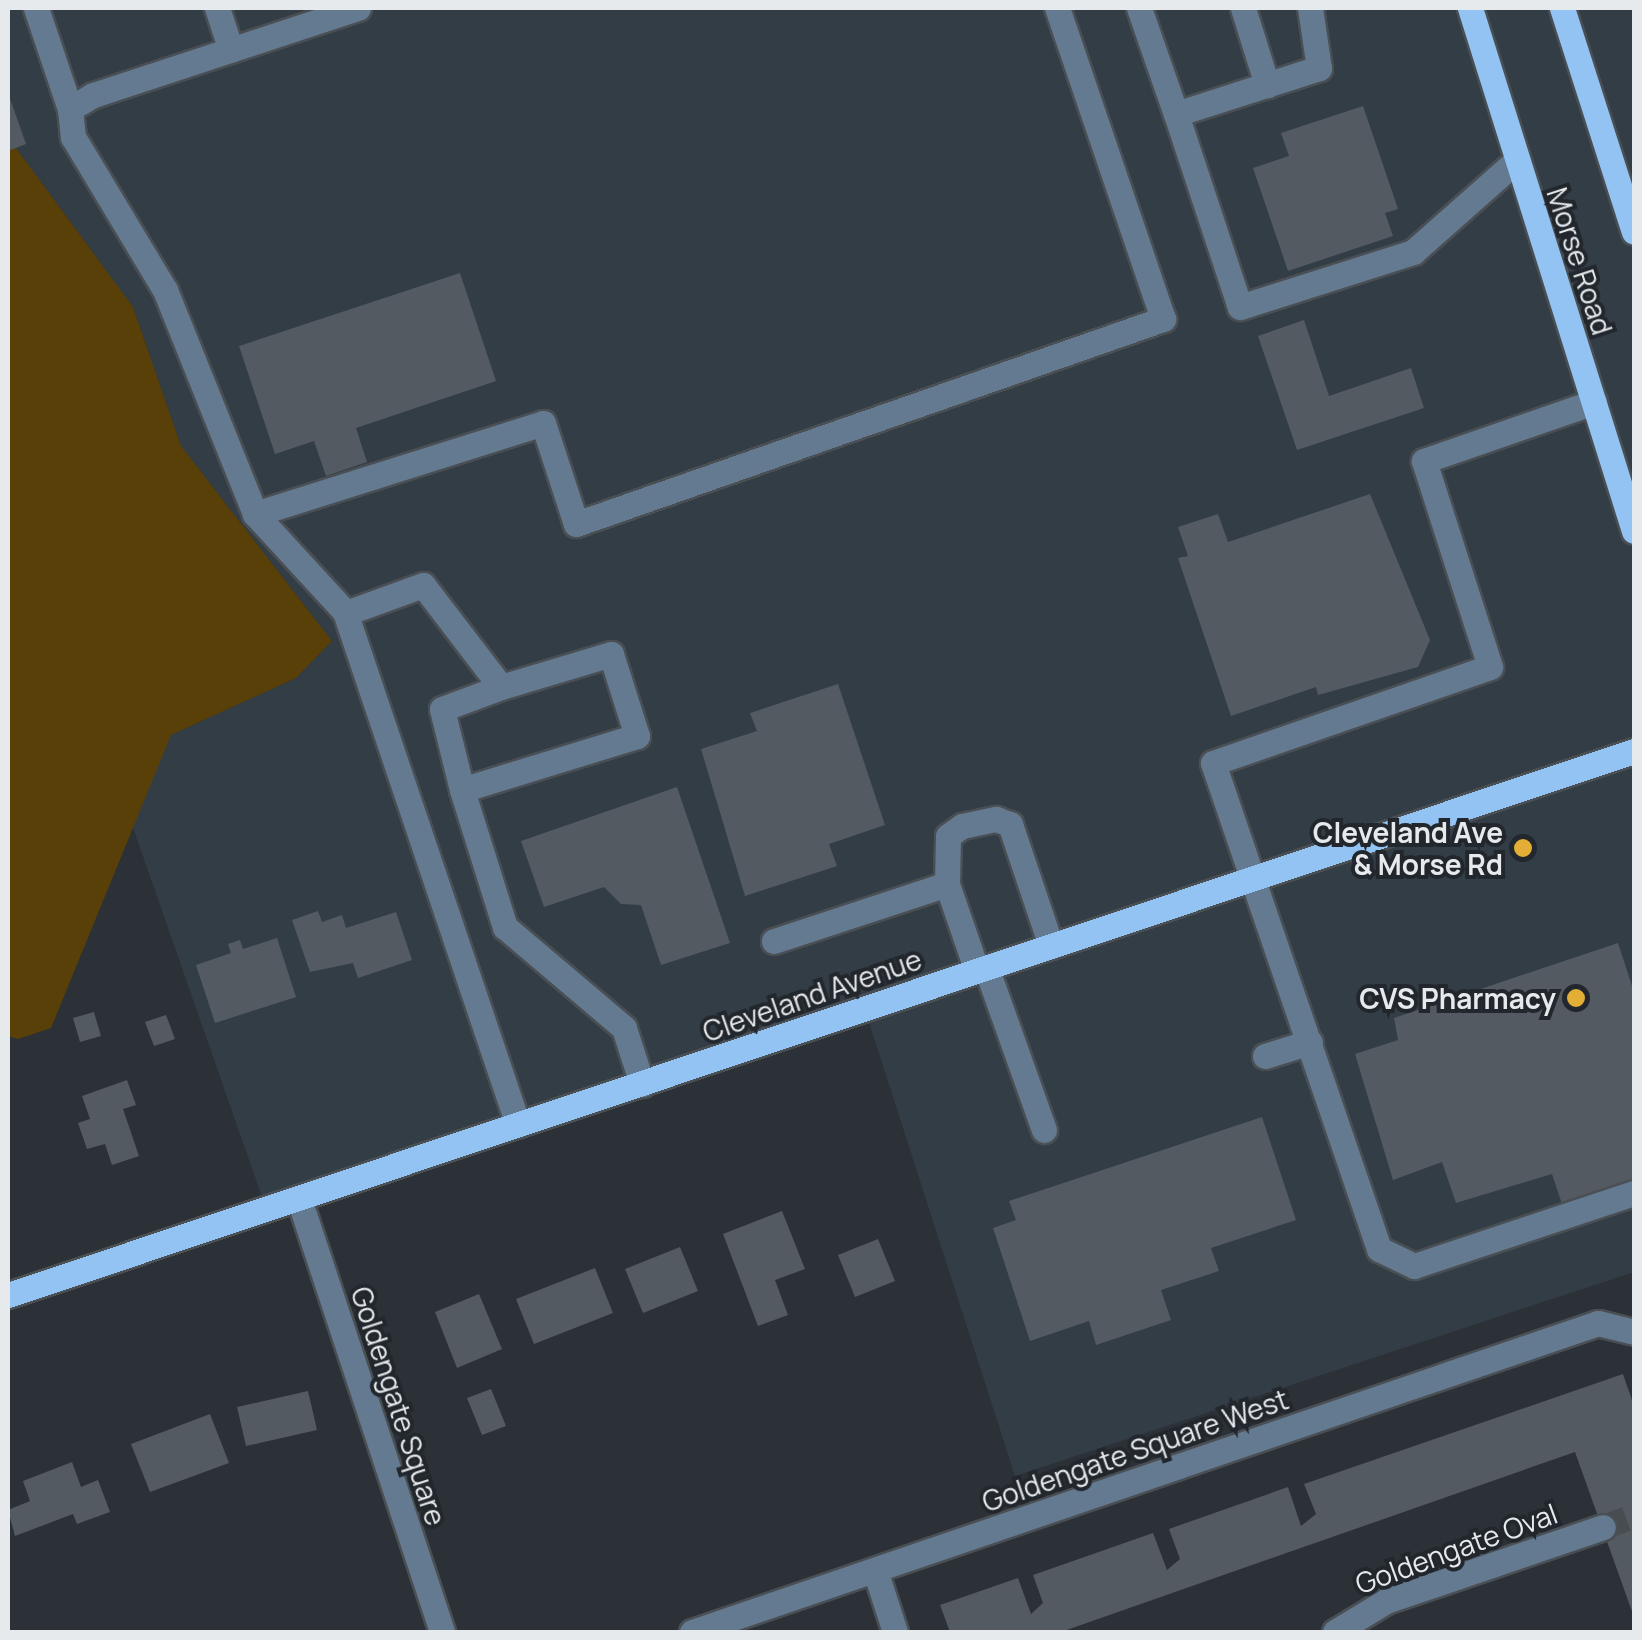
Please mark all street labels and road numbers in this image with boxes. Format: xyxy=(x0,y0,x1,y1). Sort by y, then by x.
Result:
street label: Morse Road xyxy=(1540,183,1620,339)
street label: Cleveland Avenue xyxy=(698,942,926,1048)
street label: Goldengate Square xyxy=(345,1282,453,1530)
street label: Goldengate Square West xyxy=(978,1382,1292,1518)
street label: Goldengate Oval xyxy=(1350,1496,1562,1600)

